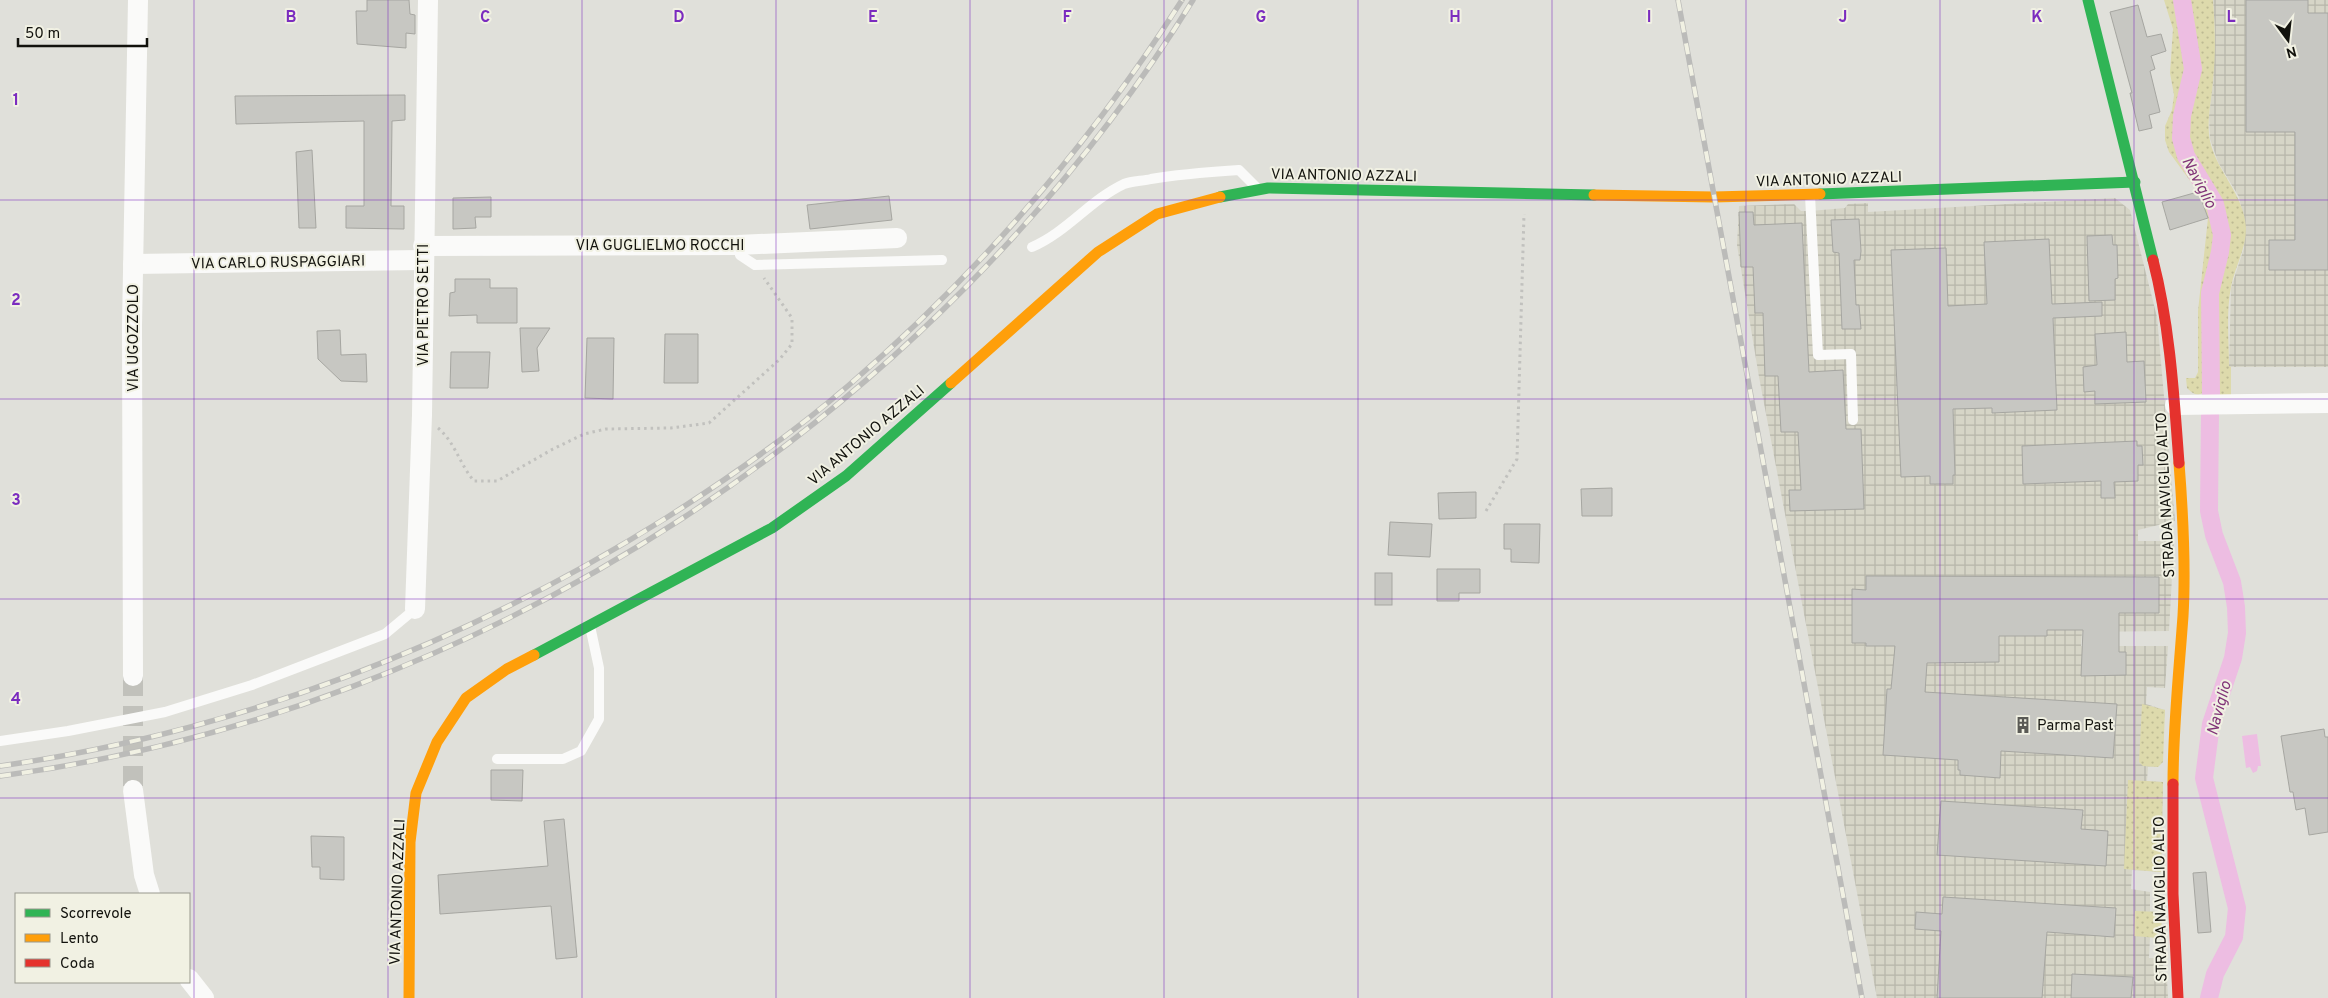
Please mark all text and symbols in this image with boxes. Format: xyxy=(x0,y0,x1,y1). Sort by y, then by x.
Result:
text: B xyxy=(285,8,297,28)
text: C xyxy=(480,8,490,28)
text: D xyxy=(673,8,685,28)
text: E xyxy=(868,8,878,28)
text: F xyxy=(1062,8,1072,28)
text: G xyxy=(1256,8,1266,28)
text: H xyxy=(1449,8,1461,28)
text: I xyxy=(1647,8,1651,28)
text: J xyxy=(1839,8,1847,28)
text: K xyxy=(2031,8,2043,28)
text: L xyxy=(2226,8,2236,28)
scale bar xyxy=(18,15,146,47)
north arrow xyxy=(2263,15,2313,65)
text: 50 m xyxy=(25,25,60,44)
text: N xyxy=(2284,42,2298,61)
text: 1 xyxy=(13,91,19,111)
water label: Naviglio xyxy=(2176,154,2220,213)
street label: VIA ANTONIO AZZALI xyxy=(1271,166,1417,187)
street label: VIA ANTONIO AZZALI xyxy=(1756,168,1903,193)
street label: VIA GUGLIELMO ROCCHI xyxy=(576,237,744,256)
street label: VIA PIETRO SETTI xyxy=(415,244,434,366)
street label: VIA CARLO RUSPAGGIARI xyxy=(191,252,365,275)
street label: VIA UGOZZOLO xyxy=(125,284,144,392)
text: 2 xyxy=(11,291,21,311)
street label: VIA ANTONIO AZZALI xyxy=(805,382,929,490)
street label: STRADA NAVIGLIO ALTO xyxy=(2153,412,2180,578)
text: 3 xyxy=(11,491,21,511)
water label: Naviglio xyxy=(2203,679,2237,738)
text: 4 xyxy=(11,690,21,710)
building icon: Parma Past xyxy=(2013,715,2033,735)
place label: Parma Past xyxy=(2037,717,2114,736)
street label: STRADA NAVIGLIO ALTO xyxy=(2151,816,2172,982)
street label: VIA ANTONIO AZZALI xyxy=(386,819,411,966)
legend xyxy=(15,893,190,983)
text: Scorrevole xyxy=(60,905,132,924)
text: Lento xyxy=(60,930,99,949)
text: Coda xyxy=(60,955,95,974)

